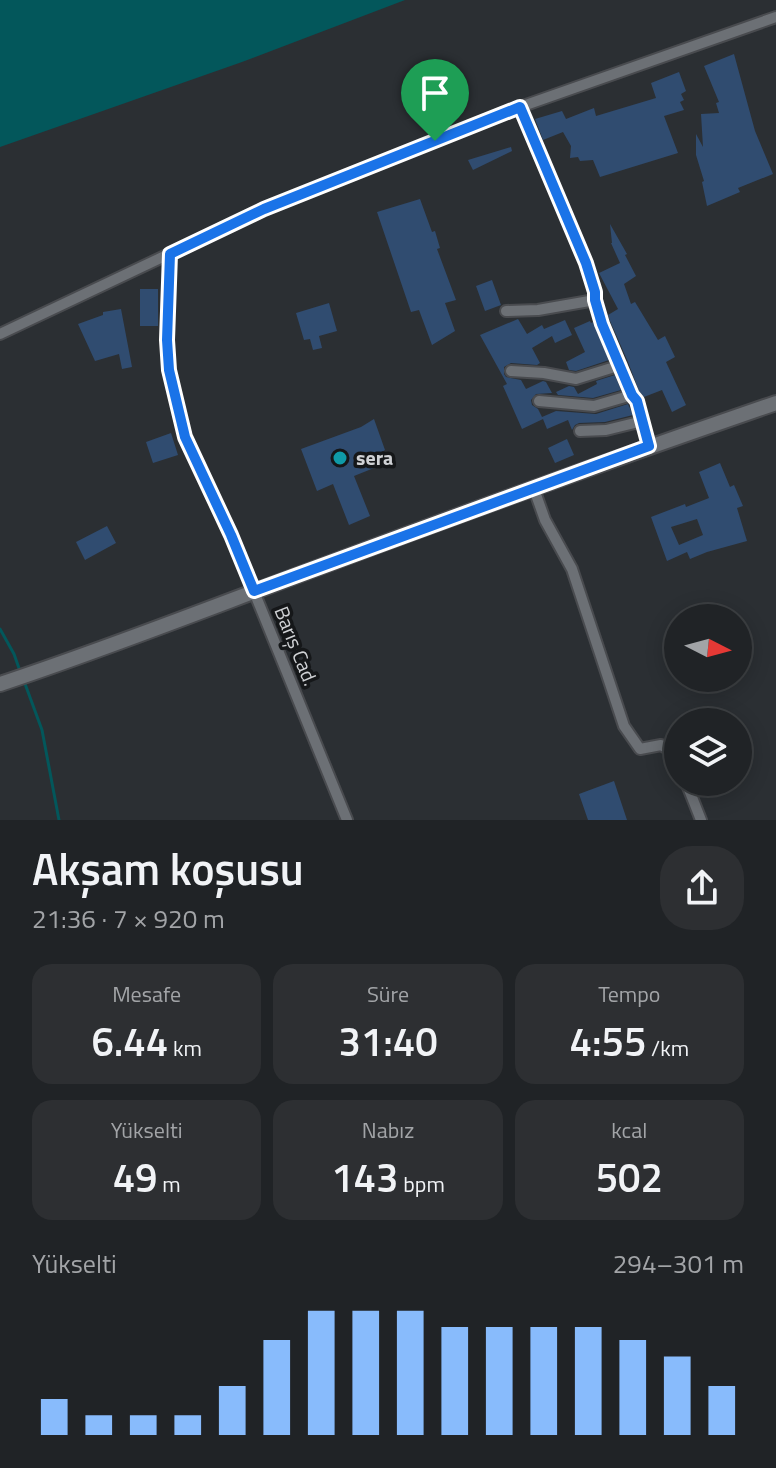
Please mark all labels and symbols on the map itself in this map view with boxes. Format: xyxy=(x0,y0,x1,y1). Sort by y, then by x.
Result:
pin xyxy=(401,59,469,141)
place label: sera xyxy=(356,442,393,473)
marker: sera xyxy=(331,449,349,467)
street label: Barış Cad. xyxy=(267,601,326,690)
north arrow xyxy=(664,604,752,692)

